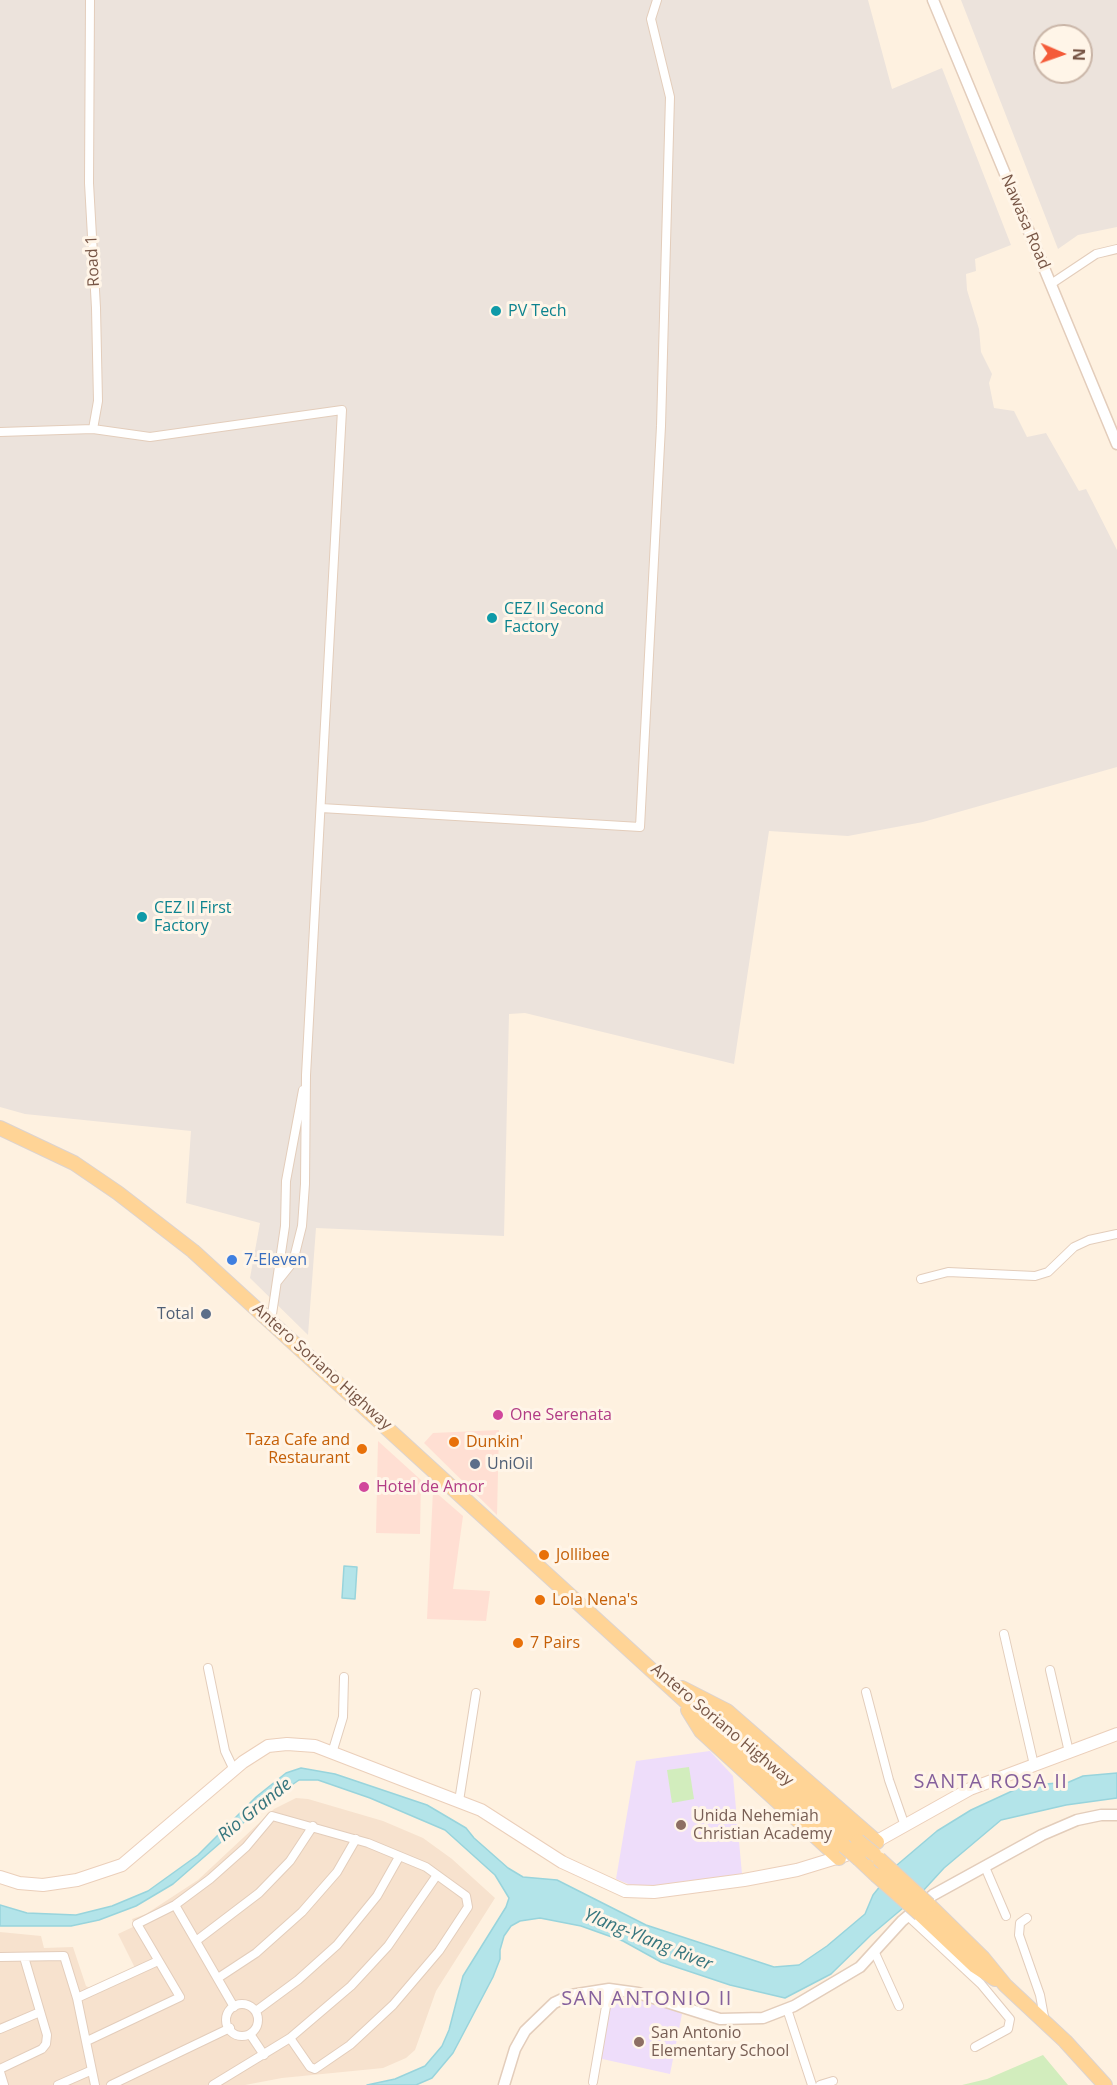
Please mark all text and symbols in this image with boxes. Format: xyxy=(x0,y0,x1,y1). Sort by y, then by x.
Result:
north arrow xyxy=(1033,24,1093,84)
text: N xyxy=(1068,48,1090,61)
street label: Nawasa Road xyxy=(996,172,1054,272)
street label: Road 1 xyxy=(82,235,104,287)
place label: PV Tech xyxy=(508,301,567,321)
marker: PV Tech xyxy=(489,304,503,318)
place label: CEZ II Second Factory xyxy=(504,599,604,637)
marker: CEZ II Second Factory xyxy=(485,611,499,625)
place label: CEZ II First Factory xyxy=(154,898,232,936)
marker: CEZ II First Factory xyxy=(135,910,149,924)
place label: 7-Eleven xyxy=(244,1250,307,1270)
marker: 7-Eleven xyxy=(225,1253,239,1267)
street label: Antero Soriano Highway xyxy=(249,1300,395,1434)
place label: Total xyxy=(157,1304,194,1324)
marker: Total xyxy=(199,1307,213,1321)
place label: One Serenata xyxy=(510,1405,612,1425)
marker: One Serenata xyxy=(491,1408,505,1422)
place label: Taza Cafe and Restaurant xyxy=(246,1430,350,1468)
place label: Dunkin' xyxy=(466,1432,523,1452)
marker: Dunkin' xyxy=(447,1435,461,1449)
marker: Taza Cafe and Restaurant xyxy=(355,1442,369,1456)
place label: UniOil xyxy=(487,1454,533,1474)
marker: UniOil xyxy=(468,1457,482,1471)
place label: Hotel de Amor xyxy=(376,1477,484,1497)
marker: Hotel de Amor xyxy=(357,1480,371,1494)
place label: Jollibee xyxy=(556,1545,610,1565)
marker: Jollibee xyxy=(537,1548,551,1562)
place label: Lola Nena's xyxy=(552,1590,638,1610)
marker: Lola Nena's xyxy=(533,1593,547,1607)
place label: 7 Pairs xyxy=(530,1633,580,1653)
marker: 7 Pairs xyxy=(511,1636,525,1650)
street label: Antero Soriano Highway xyxy=(647,1660,797,1790)
district label: SANTA ROSA II xyxy=(914,1770,1068,1794)
water label: Rio Grande xyxy=(214,1774,296,1846)
place label: Unida Nehemiah Christian Academy xyxy=(693,1806,832,1844)
marker: Unida Nehemiah Christian Academy xyxy=(674,1818,688,1832)
water label: Ylang-Ylang River xyxy=(581,1904,715,1976)
district label: SAN ANTONIO II xyxy=(561,1987,733,2011)
place label: San Antonio Elementary School xyxy=(651,2023,789,2061)
marker: San Antonio Elementary School xyxy=(632,2035,646,2049)

